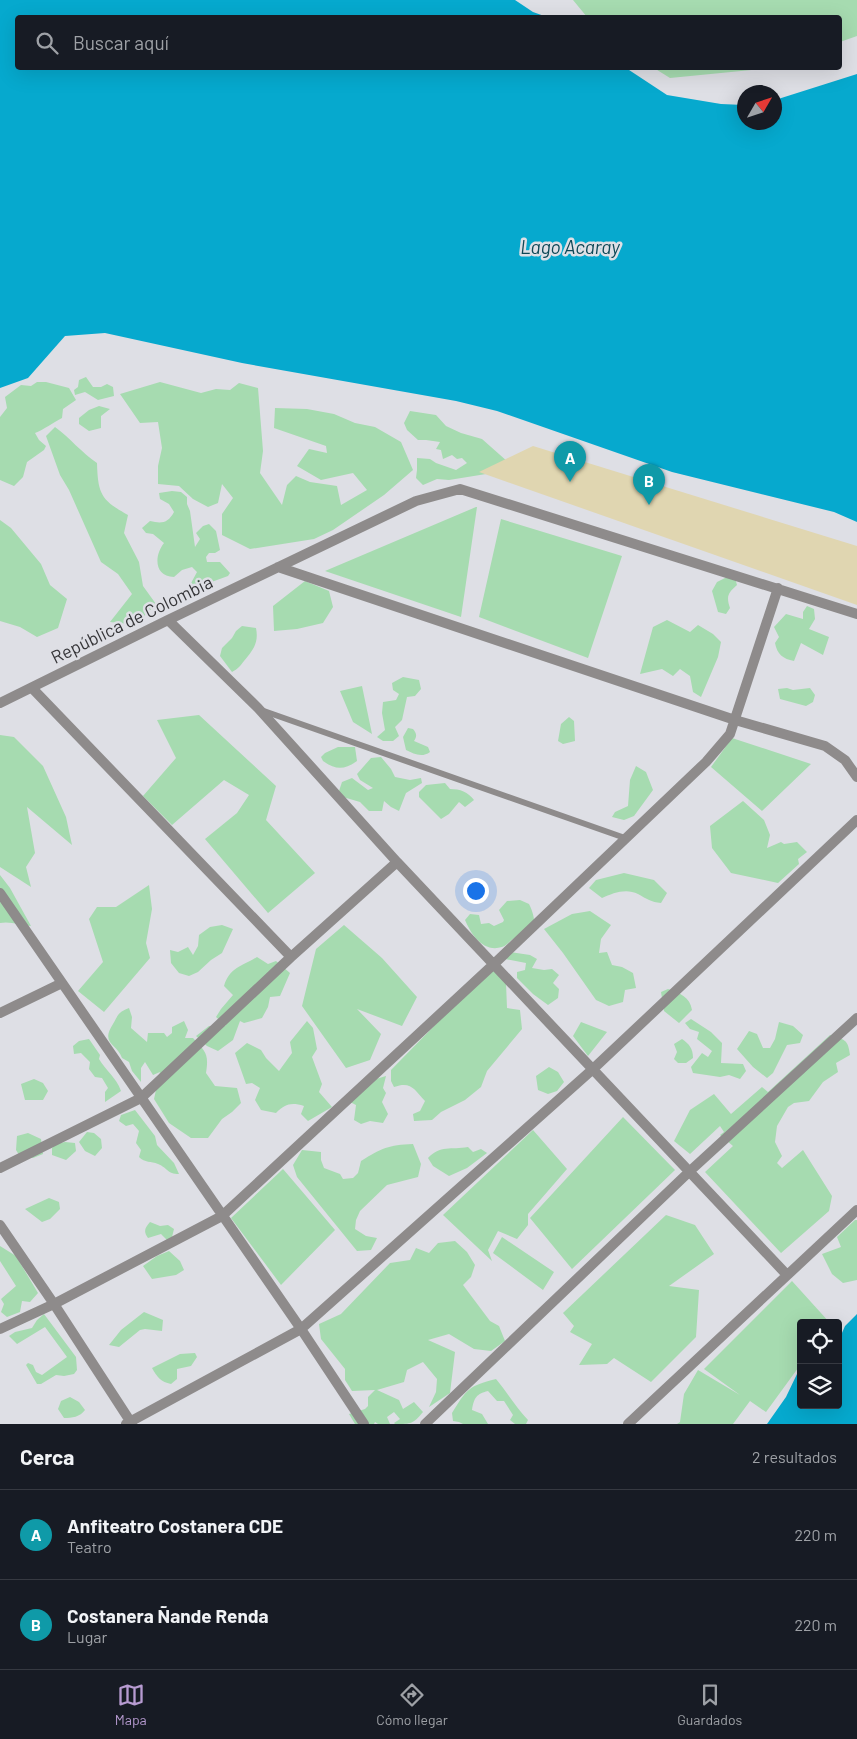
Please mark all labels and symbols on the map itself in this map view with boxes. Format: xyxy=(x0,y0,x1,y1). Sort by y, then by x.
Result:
north arrow xyxy=(737,85,782,130)
water label: Lago Acaray xyxy=(520,235,620,258)
pin: A xyxy=(554,441,586,482)
pin: B xyxy=(633,464,665,505)
street label: República de Colombia xyxy=(47,570,216,668)
your location xyxy=(463,878,489,904)

